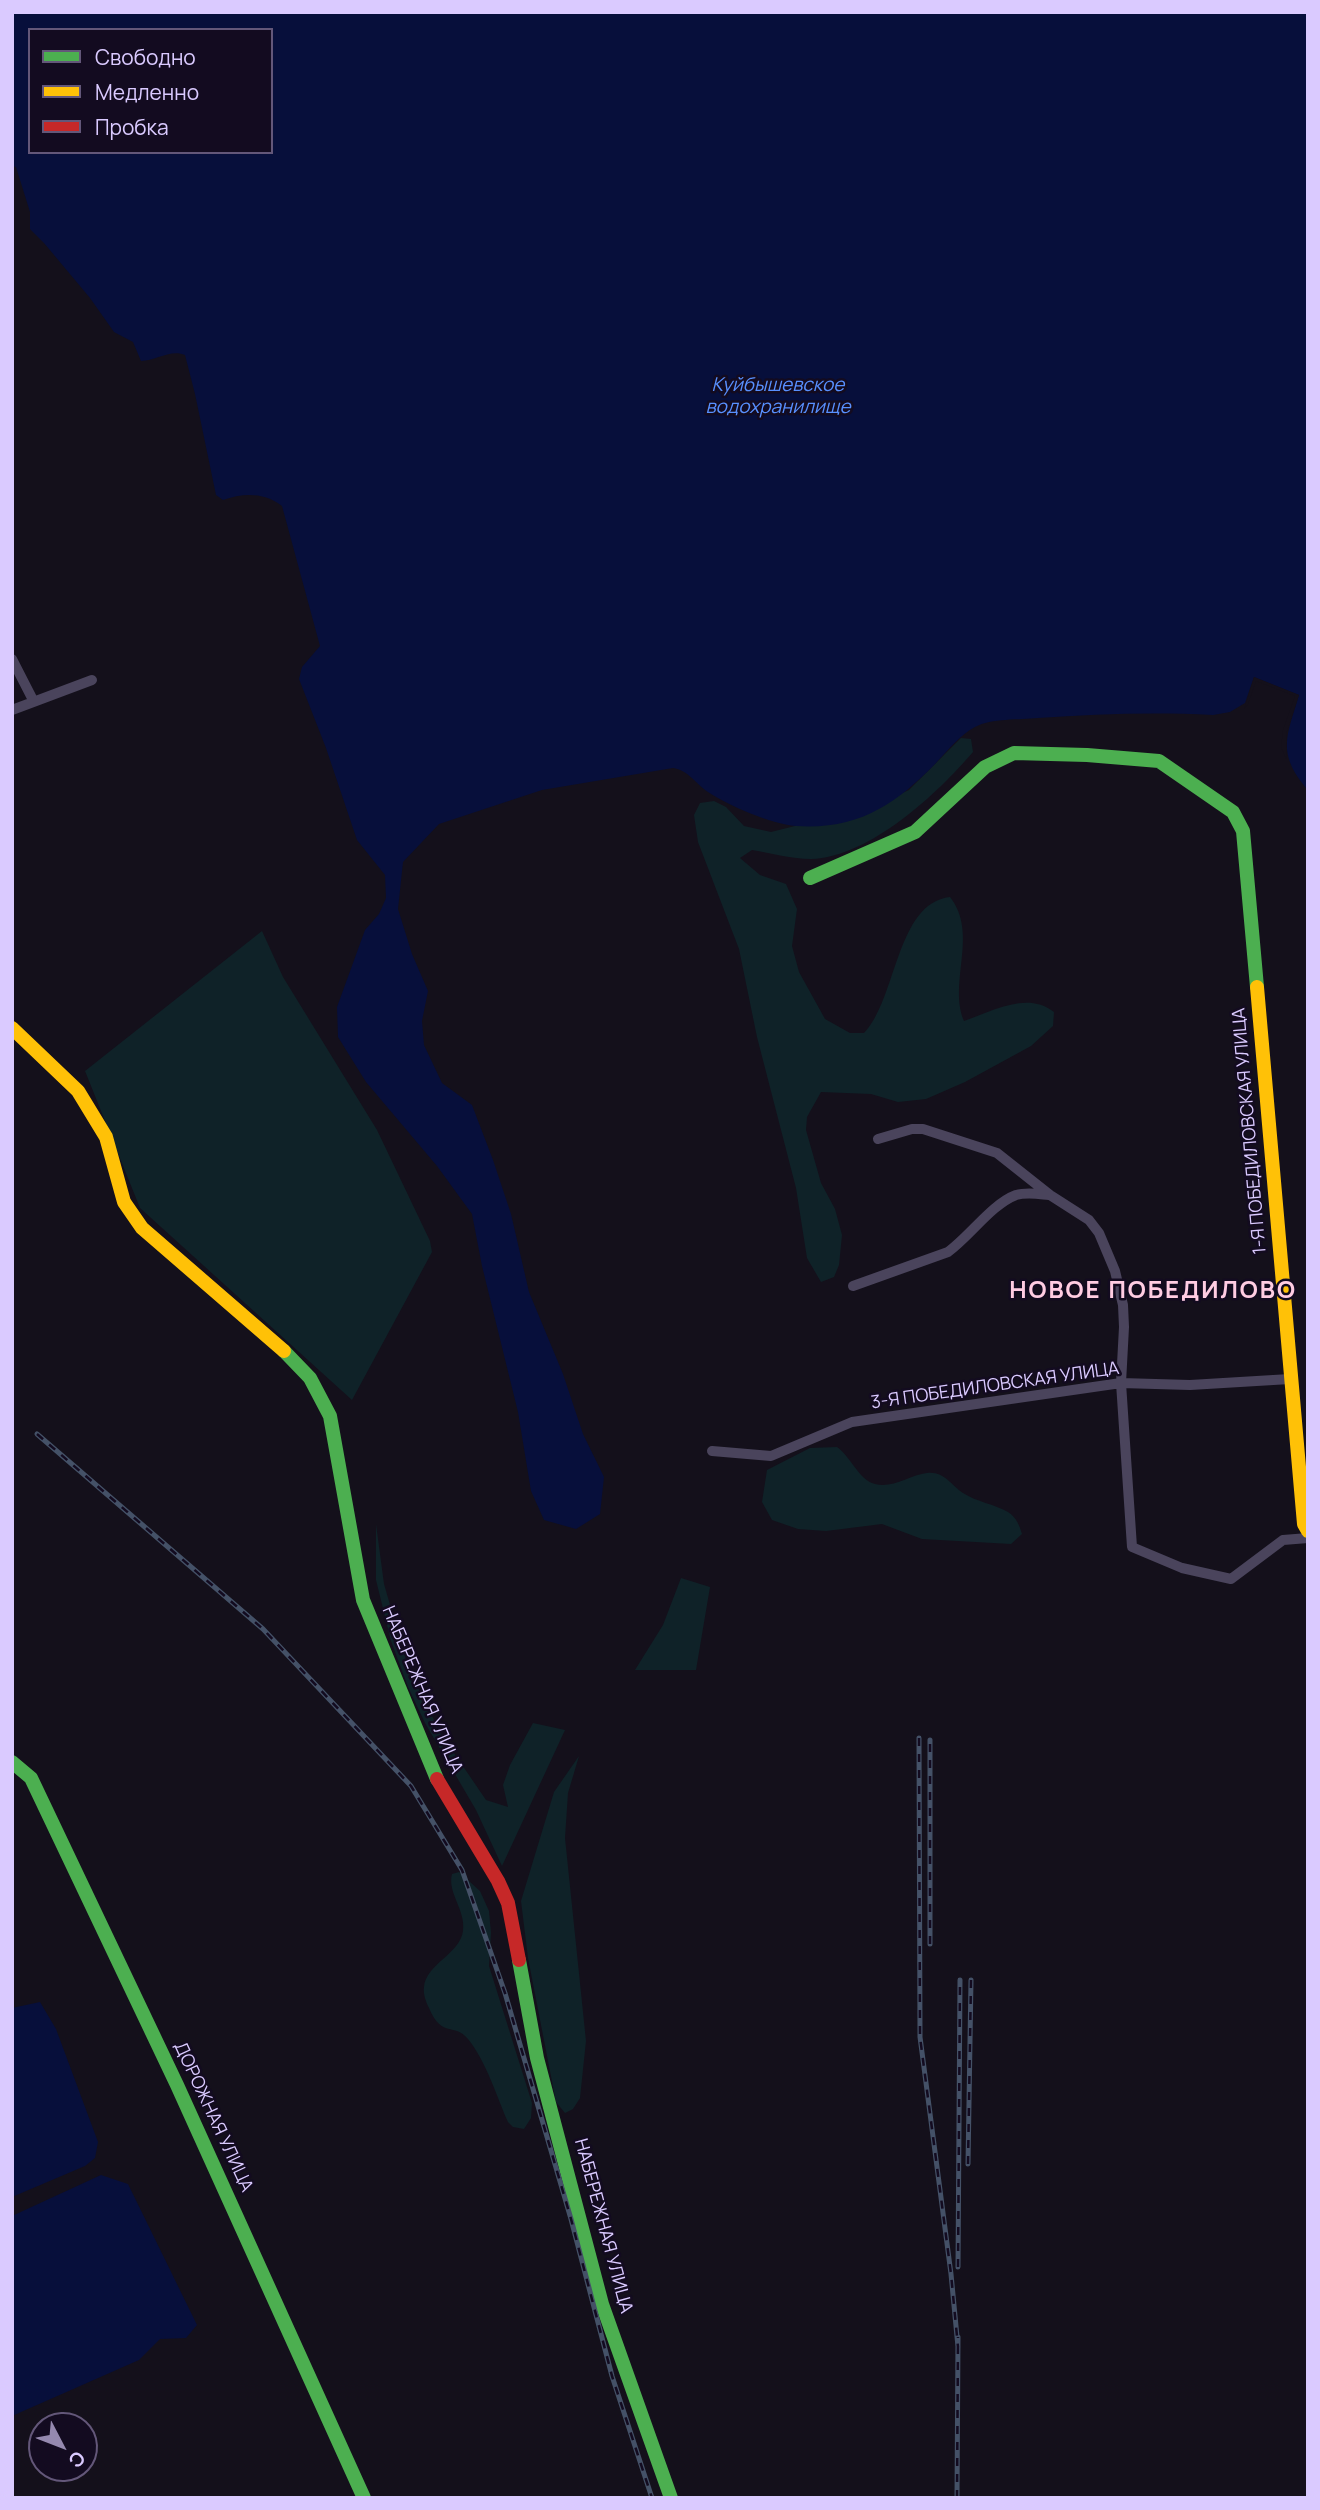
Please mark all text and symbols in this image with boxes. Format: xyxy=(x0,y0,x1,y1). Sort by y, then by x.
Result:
legend xyxy=(28,28,273,154)
text: Свободно xyxy=(95,43,196,71)
text: Медленно xyxy=(95,78,199,106)
text: Пробка xyxy=(95,113,169,141)
water label: Куйбышевское водохранилище xyxy=(705,375,851,419)
street label: 1-Я ПОБЕДИЛОВСКАЯ УЛИЦА xyxy=(1228,1007,1272,1255)
district label: НОВОЕ ПОБЕДИЛОВО xyxy=(1011,1277,1295,1305)
street label: 3-Я ПОБЕДИЛОВСКАЯ УЛИЦА xyxy=(870,1358,1120,1414)
street label: НАБЕРЕЖНАЯ УЛИЦА xyxy=(377,1603,467,1777)
street label: ДОРОЖНАЯ УЛИЦА xyxy=(169,2038,257,2196)
street label: НАБЕРЕЖНАЯ УЛИЦА xyxy=(569,2136,637,2316)
north arrow xyxy=(28,2412,98,2482)
text: С xyxy=(63,2446,91,2474)

